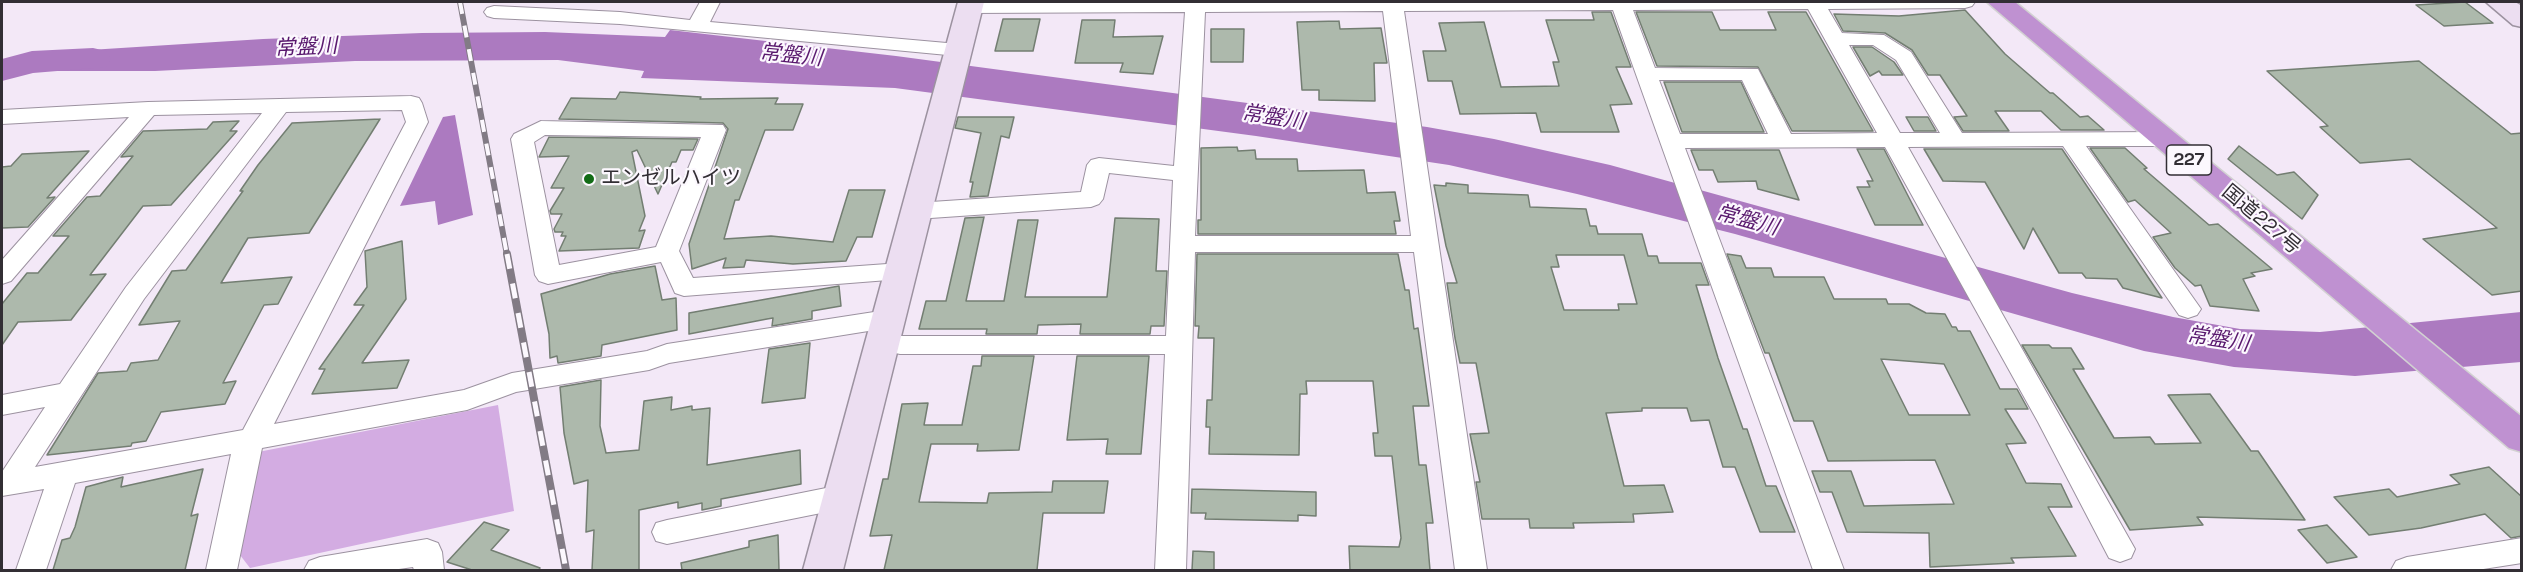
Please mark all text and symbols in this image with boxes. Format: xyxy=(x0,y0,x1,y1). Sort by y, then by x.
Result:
water label: 常盤川 xyxy=(274,34,338,62)
water label: 常盤川 xyxy=(758,40,824,72)
water label: 常盤川 xyxy=(1240,101,1306,135)
road number: 227 xyxy=(2166,145,2212,175)
place label: エンゼルハイツ xyxy=(601,167,741,191)
marker: エンゼルハイツ xyxy=(582,172,596,186)
street label: 国道227号 xyxy=(2217,180,2305,260)
water label: 常盤川 xyxy=(1713,201,1781,241)
water label: 常盤川 xyxy=(2185,323,2251,357)

